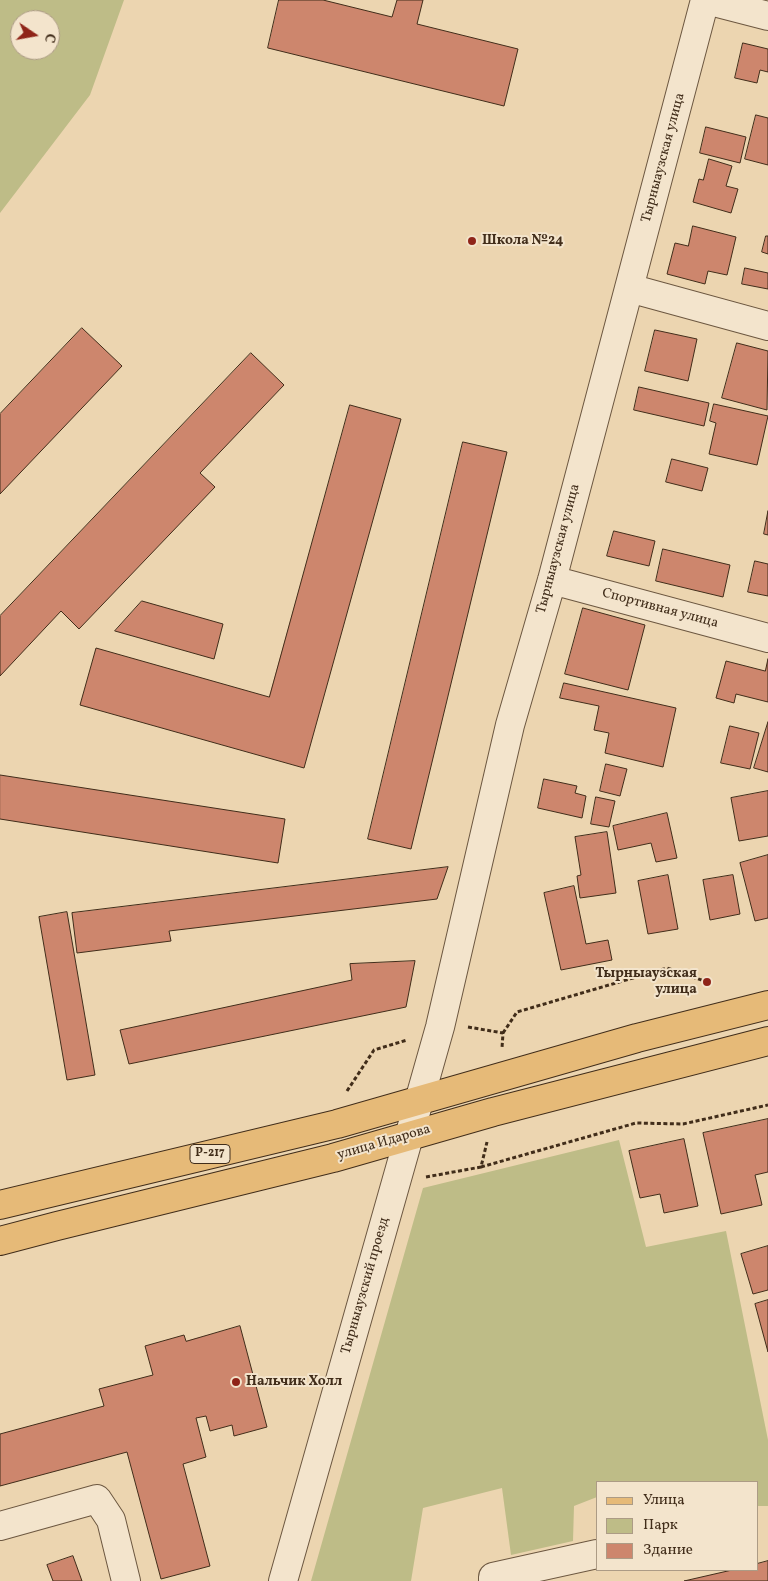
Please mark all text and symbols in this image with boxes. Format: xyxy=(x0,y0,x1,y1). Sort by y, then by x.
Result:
north arrow xyxy=(10,10,60,60)
text: С xyxy=(39,32,59,44)
street label: Тырныаузская улица xyxy=(639,91,689,225)
place label: Школа №24 xyxy=(482,233,564,249)
marker: Школа №24 xyxy=(466,235,478,247)
street label: Тырныаузская улица xyxy=(534,482,584,616)
street label: Спортивная улица xyxy=(600,585,720,633)
place label: Тырныаузская улица xyxy=(595,966,697,999)
marker: Тырныаузская улица xyxy=(701,976,713,988)
street label: улица Идарова xyxy=(335,1122,433,1164)
road number: Р-217 xyxy=(190,1144,230,1164)
street label: Тырныаузский проезд xyxy=(338,1216,394,1356)
place label: Нальчик Холл xyxy=(246,1374,342,1390)
marker: Нальчик Холл xyxy=(230,1376,242,1388)
legend xyxy=(596,1481,758,1571)
text: Улица xyxy=(643,1490,685,1511)
text: Парк xyxy=(643,1515,678,1536)
text: Здание xyxy=(643,1540,693,1561)

